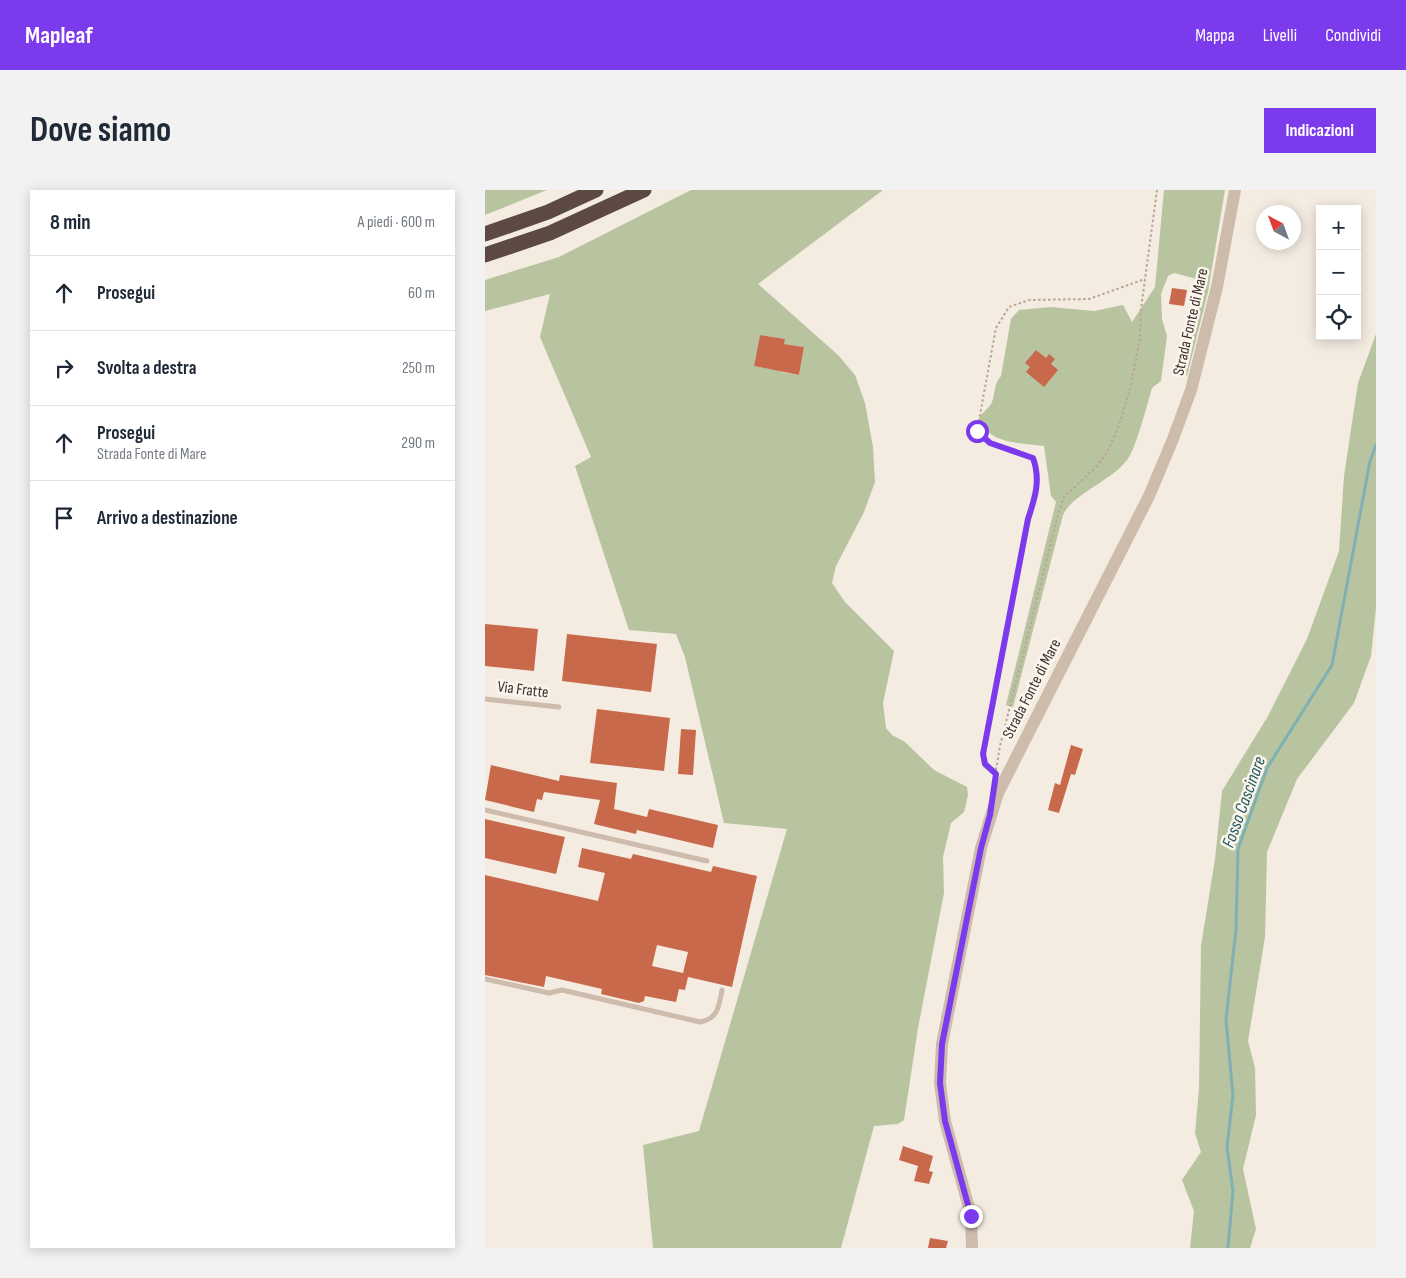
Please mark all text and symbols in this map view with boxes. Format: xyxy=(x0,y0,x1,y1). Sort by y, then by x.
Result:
text: Mapleaf xyxy=(25,21,93,50)
text: Mappa xyxy=(1195,25,1235,46)
text: Livelli xyxy=(1263,25,1297,46)
text: Condividi xyxy=(1325,25,1381,46)
button: Indicazioni xyxy=(1264,108,1376,153)
text: Dove siamo xyxy=(30,109,171,152)
north arrow xyxy=(1256,205,1301,250)
map controls xyxy=(1316,205,1361,340)
button: + xyxy=(1316,205,1361,250)
text: 8 min xyxy=(50,210,91,235)
text: A piedi · 600 m xyxy=(358,213,435,232)
button: − xyxy=(1316,250,1361,295)
street label: Strada Fonte di Mare xyxy=(1169,267,1213,377)
icon: ahead xyxy=(50,279,78,307)
text: Prosegui xyxy=(97,282,155,305)
text: 60 m xyxy=(408,284,435,303)
button: locate xyxy=(1316,295,1361,340)
icon: right xyxy=(50,354,78,382)
text: Svolta a destra xyxy=(97,357,197,380)
text: 250 m xyxy=(402,359,435,378)
route start xyxy=(966,420,989,443)
text: Prosegui xyxy=(97,422,155,445)
icon: ahead xyxy=(50,429,78,457)
text: 290 m xyxy=(401,434,435,453)
text: Strada Fonte di Mare xyxy=(97,445,206,464)
icon: arrive xyxy=(50,504,78,532)
text: Arrivo a destinazione xyxy=(97,507,238,530)
street label: Strada Fonte di Mare xyxy=(999,636,1065,742)
street label: Via Fratte xyxy=(496,677,550,703)
water label: Fosso Cascinare xyxy=(1218,754,1270,850)
route end xyxy=(960,1205,983,1228)

